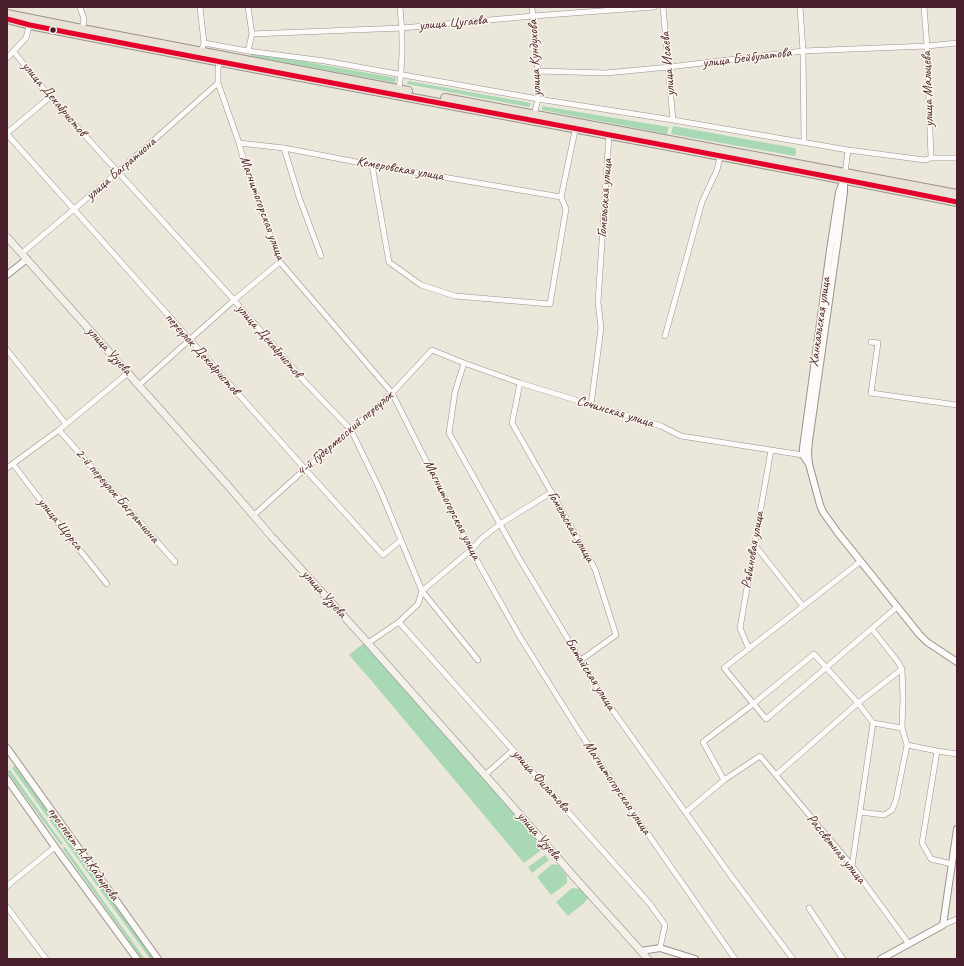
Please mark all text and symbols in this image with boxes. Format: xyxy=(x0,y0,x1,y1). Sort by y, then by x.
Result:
street label: улица Цугаева xyxy=(418,12,488,34)
street label: улица Кундухова xyxy=(525,19,545,97)
unlabelled marker xyxy=(48,25,58,35)
street label: улица Исаева xyxy=(657,31,679,97)
street label: улица Бейбулатова xyxy=(702,44,792,72)
street label: улица Мальцева xyxy=(918,51,938,127)
street label: улица Декабристов xyxy=(18,58,90,140)
street label: улица Багратиона xyxy=(82,134,160,204)
street label: Кемеровская улица xyxy=(355,153,445,185)
street label: Магнитогорская улица xyxy=(235,154,289,262)
street label: Гомельская улица xyxy=(594,158,616,238)
street label: Ханкальская улица xyxy=(805,276,835,368)
street label: улица Декабристов xyxy=(232,301,306,381)
street label: переулок Декабристов xyxy=(161,310,243,398)
street label: улица Узуева xyxy=(83,323,135,379)
street label: 4-й Гудермесский переулок xyxy=(293,387,397,481)
street label: Сочинская улица xyxy=(575,392,655,432)
street label: 2-й переулок Багратиона xyxy=(71,445,163,547)
street label: Магнитогорская улица xyxy=(420,457,484,563)
street label: Гомельская улица xyxy=(544,489,598,565)
street label: улица Щорса xyxy=(34,494,86,554)
street label: Рябиновая улица xyxy=(738,510,768,590)
street label: улица Узуева xyxy=(298,566,350,622)
street label: Батайская улица xyxy=(561,635,619,713)
street label: Магнитогорская улица xyxy=(579,738,655,838)
street label: улица Филатова xyxy=(508,746,574,816)
street label: проспект А.А.Кадырова xyxy=(43,804,123,904)
street label: улица Узуева xyxy=(513,808,565,864)
street label: Рассветная улица xyxy=(803,811,869,887)

